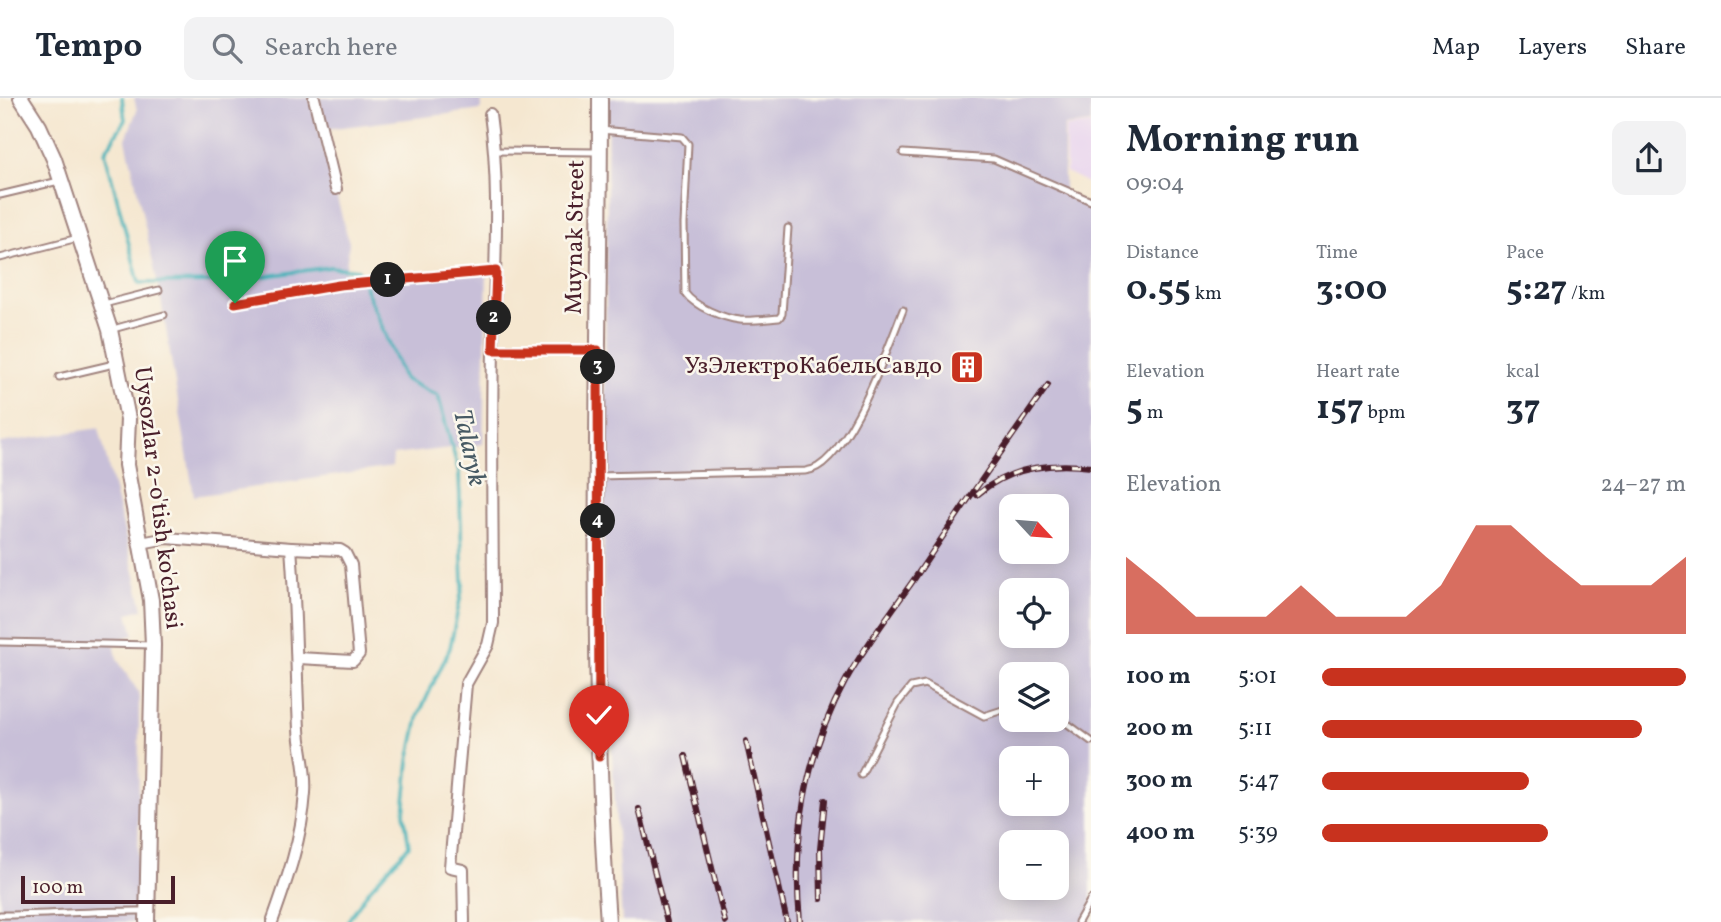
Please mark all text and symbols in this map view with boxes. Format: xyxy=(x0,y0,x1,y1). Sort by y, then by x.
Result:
search box xyxy=(184,17,674,80)
text: Tempo xyxy=(35,25,142,71)
icon: search xyxy=(208,29,246,67)
text: Search here xyxy=(264,30,398,66)
text: Map xyxy=(1432,31,1480,65)
text: Layers xyxy=(1518,31,1587,65)
text: Share xyxy=(1625,31,1686,65)
text: Morning run xyxy=(1126,115,1360,168)
button: share xyxy=(1612,121,1686,195)
street label: Muynak Street xyxy=(558,159,594,315)
text: 09:04 xyxy=(1126,168,1184,200)
pin xyxy=(205,231,265,303)
text: Distance xyxy=(1126,240,1199,266)
text: Time xyxy=(1316,240,1358,266)
text: Pace xyxy=(1506,240,1544,266)
icon: arrive xyxy=(216,242,254,280)
pin: 1 xyxy=(370,262,406,298)
text: 1 xyxy=(384,266,391,292)
text: 0.55 xyxy=(1126,266,1191,314)
text: 3:00 xyxy=(1316,266,1387,314)
text: 5:27 xyxy=(1506,266,1567,314)
text: km xyxy=(1191,281,1222,307)
text: /km xyxy=(1567,281,1605,307)
pin: 2 xyxy=(476,300,512,336)
text: 2 xyxy=(489,304,498,330)
building icon: УзЭлектроКабельСавдо xyxy=(948,348,986,386)
pin: 3 xyxy=(580,350,616,384)
place label: УзЭлектроКабельСавдо xyxy=(684,350,942,384)
text: 3 xyxy=(593,353,602,379)
text: Elevation xyxy=(1126,359,1205,385)
text: Heart rate xyxy=(1316,359,1400,385)
text: kcal xyxy=(1506,359,1540,385)
street label: Uysozlar 2-o'tish ko'chasi xyxy=(124,365,190,631)
text: 5 xyxy=(1126,385,1143,433)
text: 157 xyxy=(1316,385,1364,433)
text: 37 xyxy=(1506,385,1541,433)
text: m xyxy=(1143,400,1163,426)
text: bpm xyxy=(1364,400,1406,426)
water label: Talaryk xyxy=(443,406,495,490)
text: Elevation xyxy=(1126,469,1222,501)
text: 24–27 m xyxy=(1601,469,1686,501)
north arrow xyxy=(999,494,1069,564)
map controls xyxy=(999,494,1069,900)
pin: 4 xyxy=(580,504,616,538)
text: 4 xyxy=(592,507,603,533)
button: locate xyxy=(999,578,1069,648)
text: 100 m xyxy=(1126,661,1191,693)
text: 5:01 xyxy=(1238,661,1277,693)
button: layers xyxy=(999,662,1069,732)
pin xyxy=(569,685,629,757)
icon: check xyxy=(580,696,618,734)
text: 200 m xyxy=(1126,713,1193,745)
text: 5:11 xyxy=(1238,713,1272,745)
button: + xyxy=(999,746,1069,816)
text: 300 m xyxy=(1126,765,1193,797)
text: 5:47 xyxy=(1238,765,1279,797)
text: 400 m xyxy=(1126,817,1195,849)
text: 5:39 xyxy=(1238,817,1278,849)
button: − xyxy=(999,830,1069,900)
scale bar xyxy=(21,873,175,905)
text: 100 m xyxy=(32,875,83,901)

